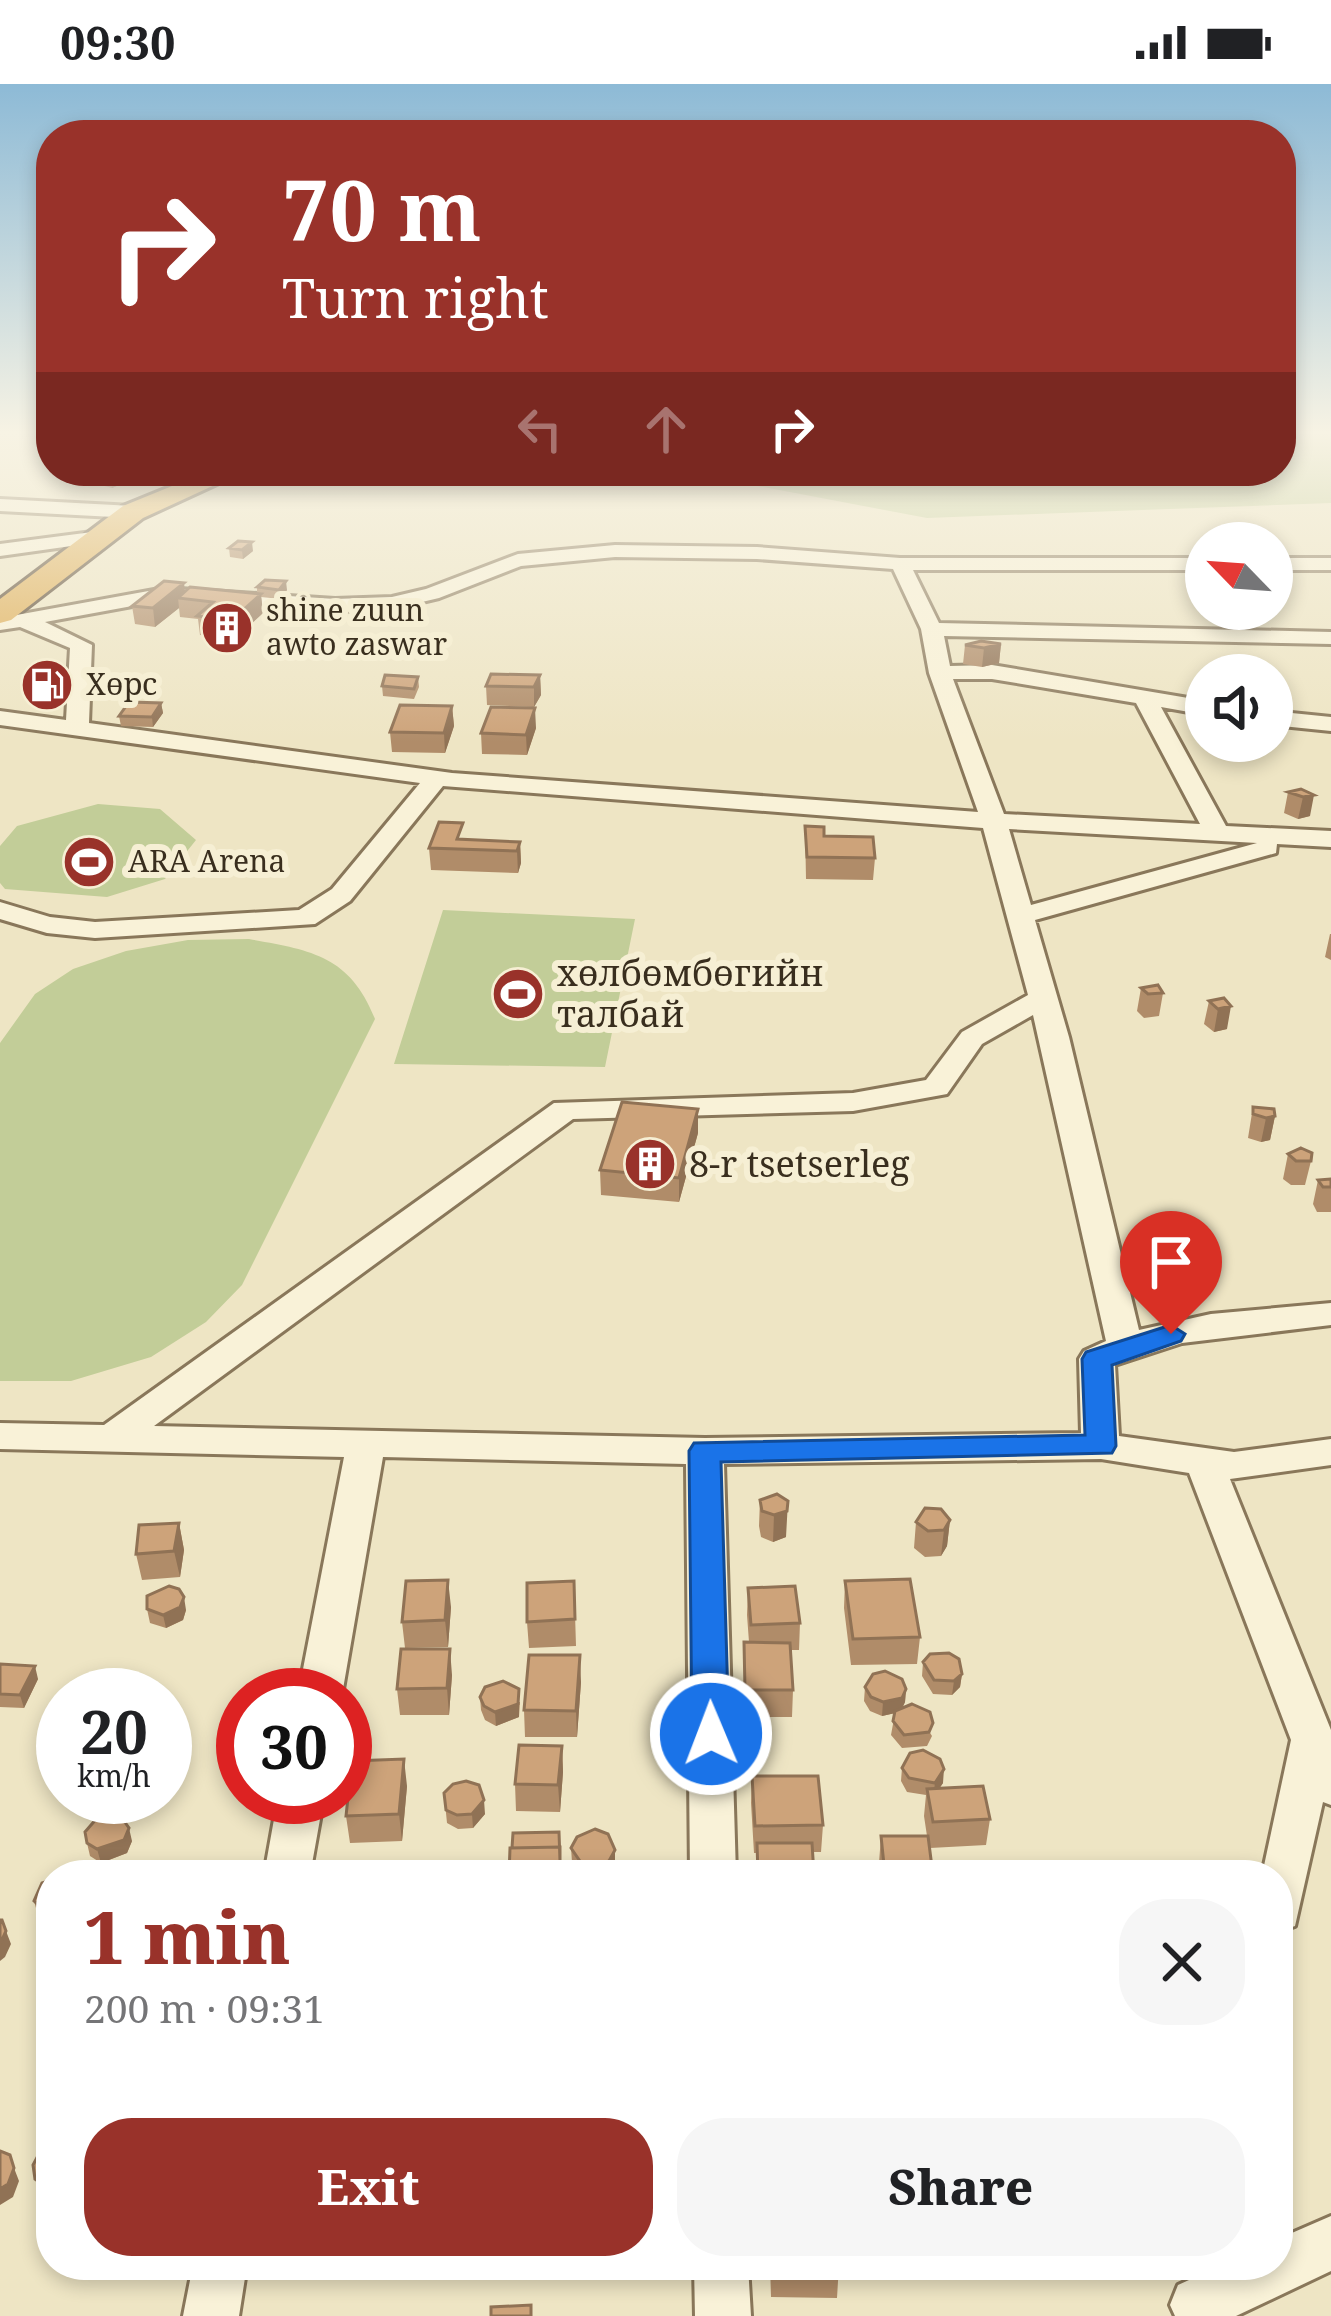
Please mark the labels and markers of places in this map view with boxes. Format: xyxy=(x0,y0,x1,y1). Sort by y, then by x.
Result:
place label: shine zuun awto zaswar xyxy=(266,589,447,664)
building icon: shine zuun awto zaswar xyxy=(199,600,255,656)
fuel station icon: Хөрс xyxy=(19,657,75,713)
place label: Хөрс xyxy=(86,663,157,704)
sports icon: ARA Arena xyxy=(61,834,117,890)
place label: ARA Arena xyxy=(128,840,285,881)
place label: хөлбөмбөгийн талбай xyxy=(557,948,824,1038)
sports icon: хөлбөмбөгийн талбай xyxy=(490,966,546,1022)
building icon: 8-r tsetserleg xyxy=(622,1136,678,1192)
place label: 8-r tsetserleg xyxy=(689,1139,910,1188)
pin xyxy=(1120,1211,1222,1334)

